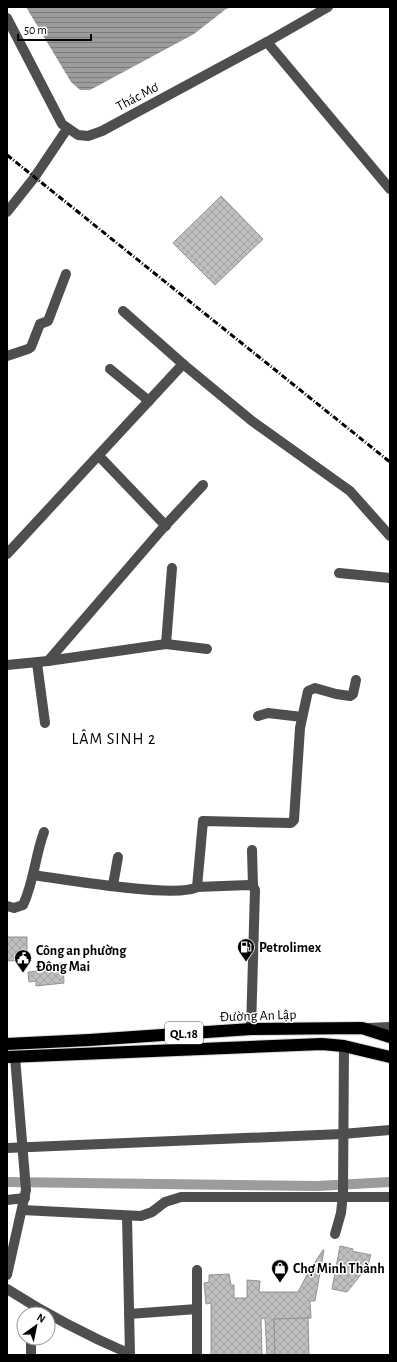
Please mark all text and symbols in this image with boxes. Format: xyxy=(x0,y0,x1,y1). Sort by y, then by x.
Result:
scale bar xyxy=(18,16,91,42)
text: 50 m xyxy=(24,24,47,36)
street label: Thác Mơ xyxy=(114,80,161,114)
district label: LÂM SINH 2 xyxy=(72,729,156,747)
fuel station icon: Petrolimex xyxy=(236,937,256,962)
place label: Petrolimex xyxy=(259,941,322,955)
place label: Công an phường Đông Mai xyxy=(36,944,127,974)
public building icon: Công an phường Đông Mai xyxy=(13,948,33,973)
street label: Đường An Lập xyxy=(219,1008,297,1024)
road number: QL.18 xyxy=(165,1022,203,1044)
shop icon: Chợ Minh Thành xyxy=(270,1258,290,1283)
place label: Chợ Minh Thành xyxy=(293,1262,385,1276)
north arrow xyxy=(16,1306,56,1346)
text: N xyxy=(35,1311,47,1325)

